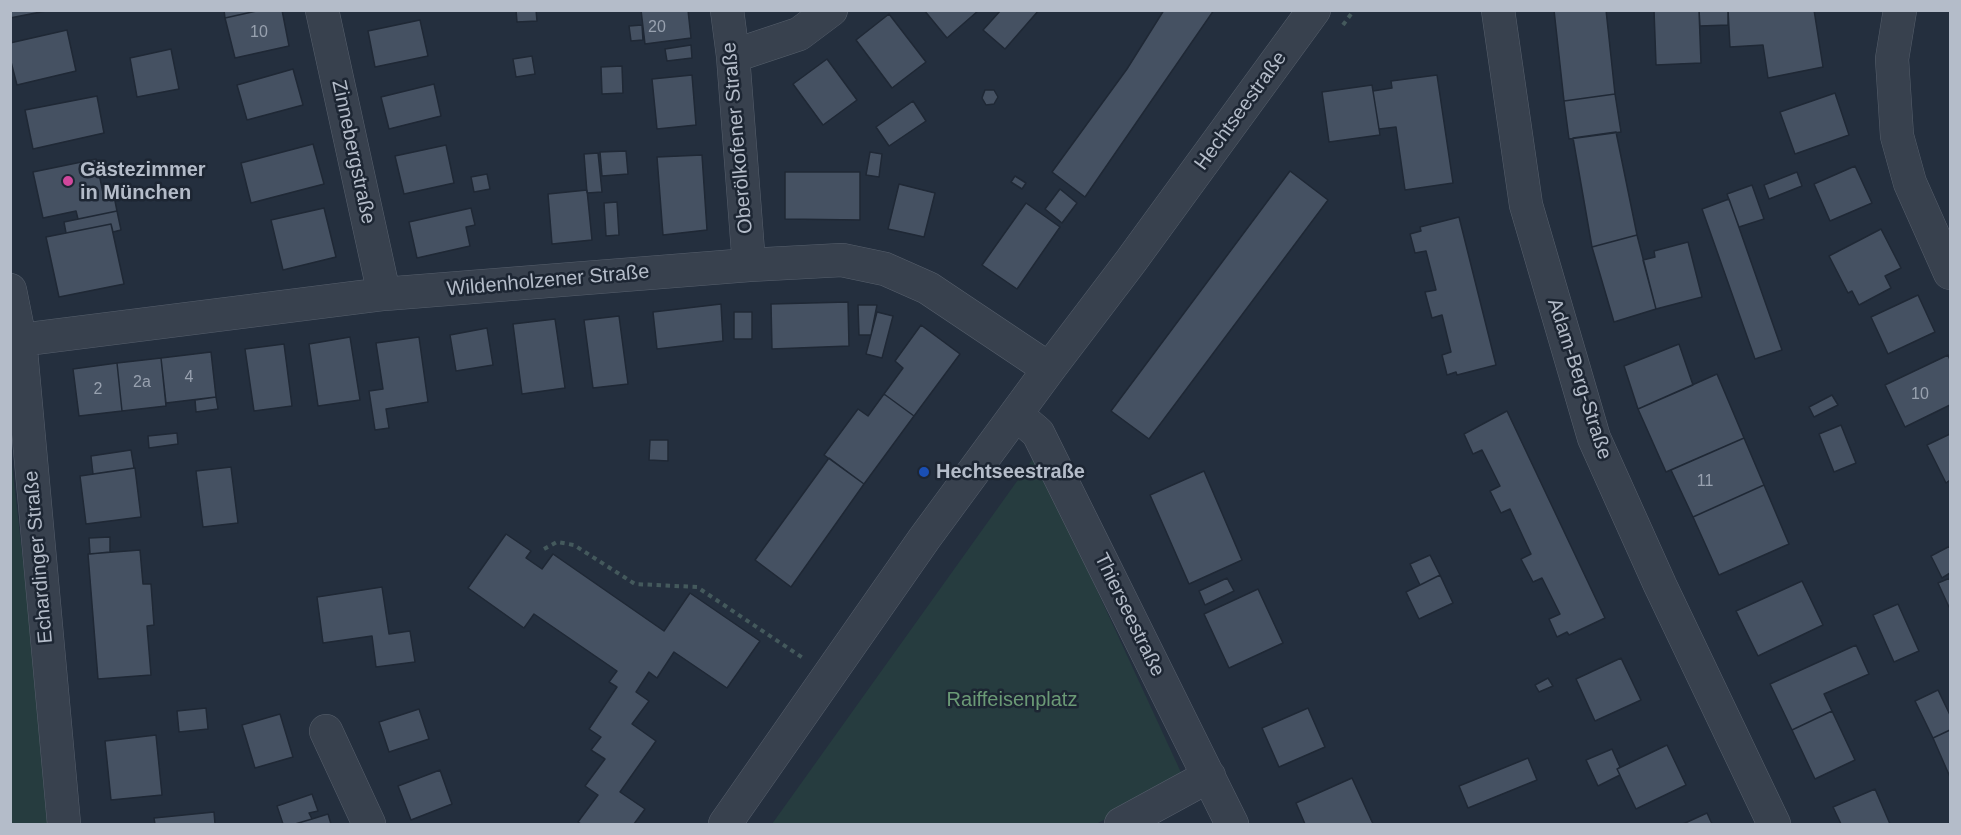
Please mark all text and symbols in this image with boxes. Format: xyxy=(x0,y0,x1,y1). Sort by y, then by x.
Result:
house number: 20 xyxy=(648,18,666,38)
house number: 10 xyxy=(250,23,268,43)
street label: Oberölkofener Straße xyxy=(718,41,758,235)
street label: Hechtseestraße xyxy=(1190,47,1292,175)
street label: Zinnebergstraße xyxy=(326,78,380,226)
place label: Gästezimmer in München xyxy=(80,158,206,205)
marker: Gästezimmer in München xyxy=(61,174,75,188)
street label: Wildenholzener Straße xyxy=(446,260,650,302)
street label: Adam-Berg-Straße xyxy=(1542,295,1616,463)
house number: 4 xyxy=(185,368,193,388)
house number: 2a xyxy=(133,373,151,393)
house number: 2 xyxy=(94,380,102,400)
house number: 10 xyxy=(1911,385,1929,405)
place label: Hechtseestraße xyxy=(936,460,1085,484)
marker: Hechtseestraße xyxy=(917,465,931,479)
street label: Echardinger Straße xyxy=(19,470,59,644)
house number: 11 xyxy=(1697,472,1713,492)
street label: Thierseestraße xyxy=(1089,549,1169,681)
park label: Raiffeisenplatz xyxy=(947,688,1077,712)

